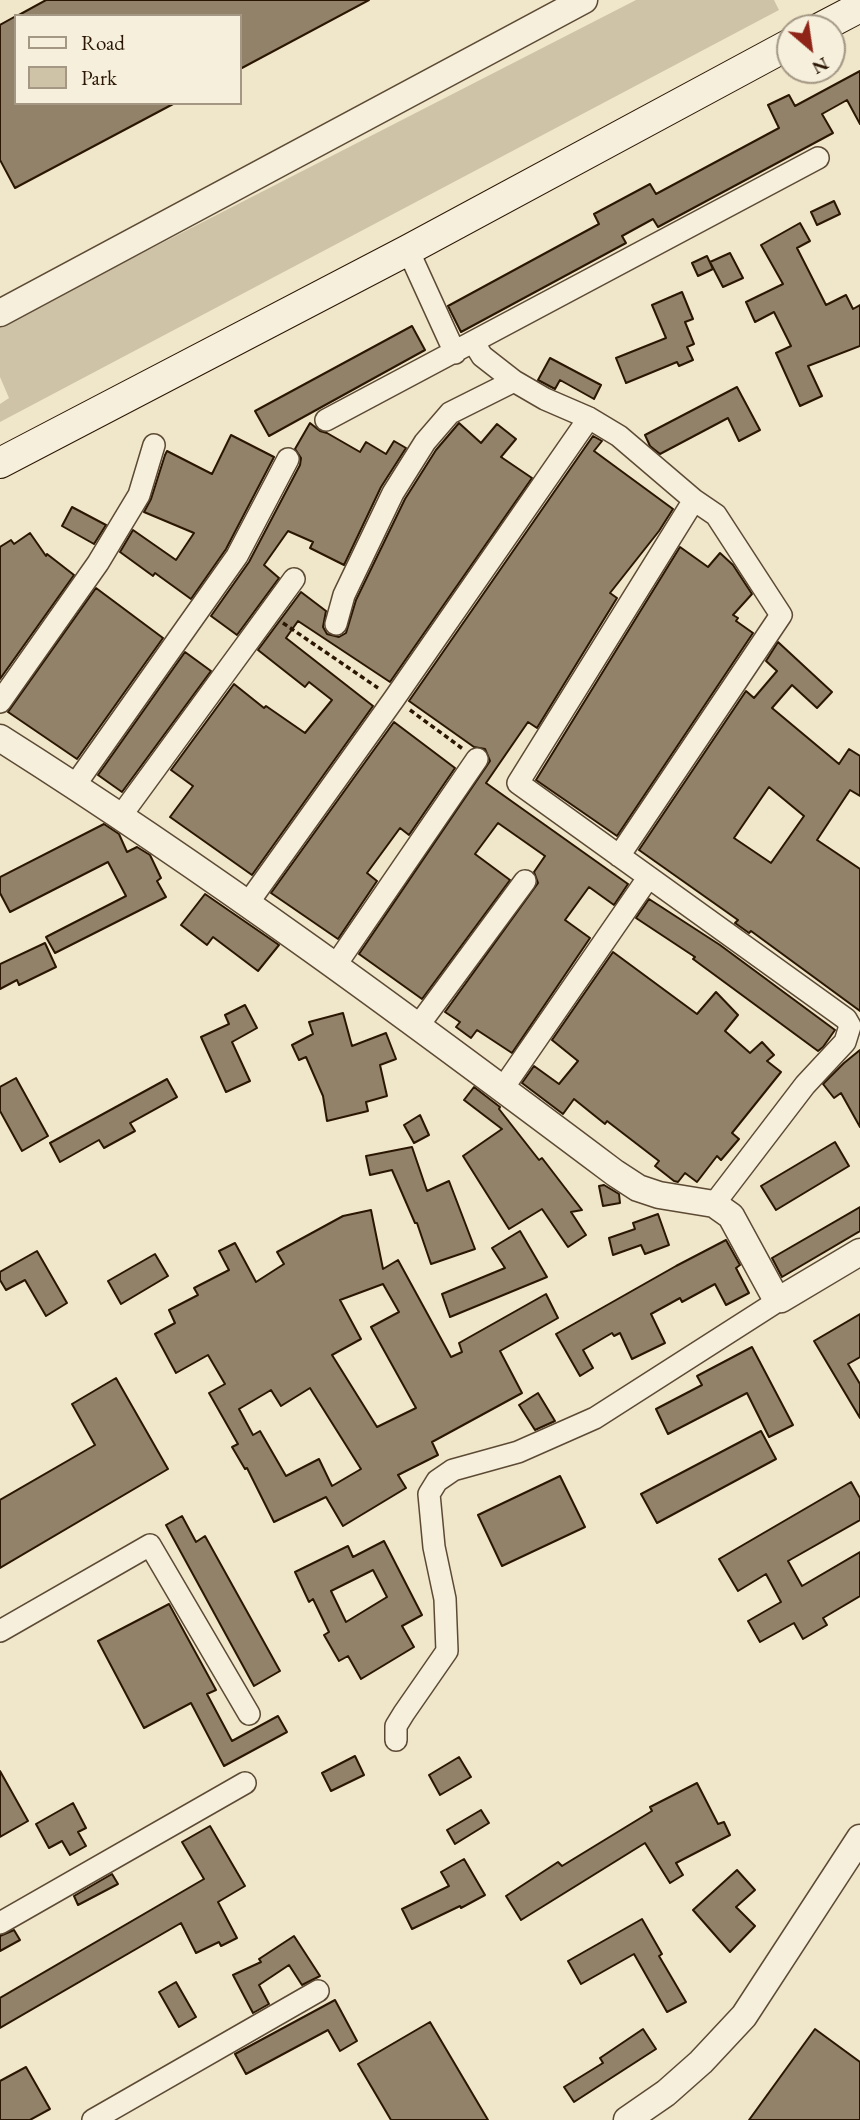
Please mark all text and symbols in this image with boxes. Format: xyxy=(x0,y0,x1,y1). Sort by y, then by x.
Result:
legend xyxy=(14,14,242,105)
north arrow xyxy=(776,14,846,84)
text: Road xyxy=(81,29,125,56)
text: N xyxy=(808,51,833,81)
text: Park xyxy=(81,64,117,91)

